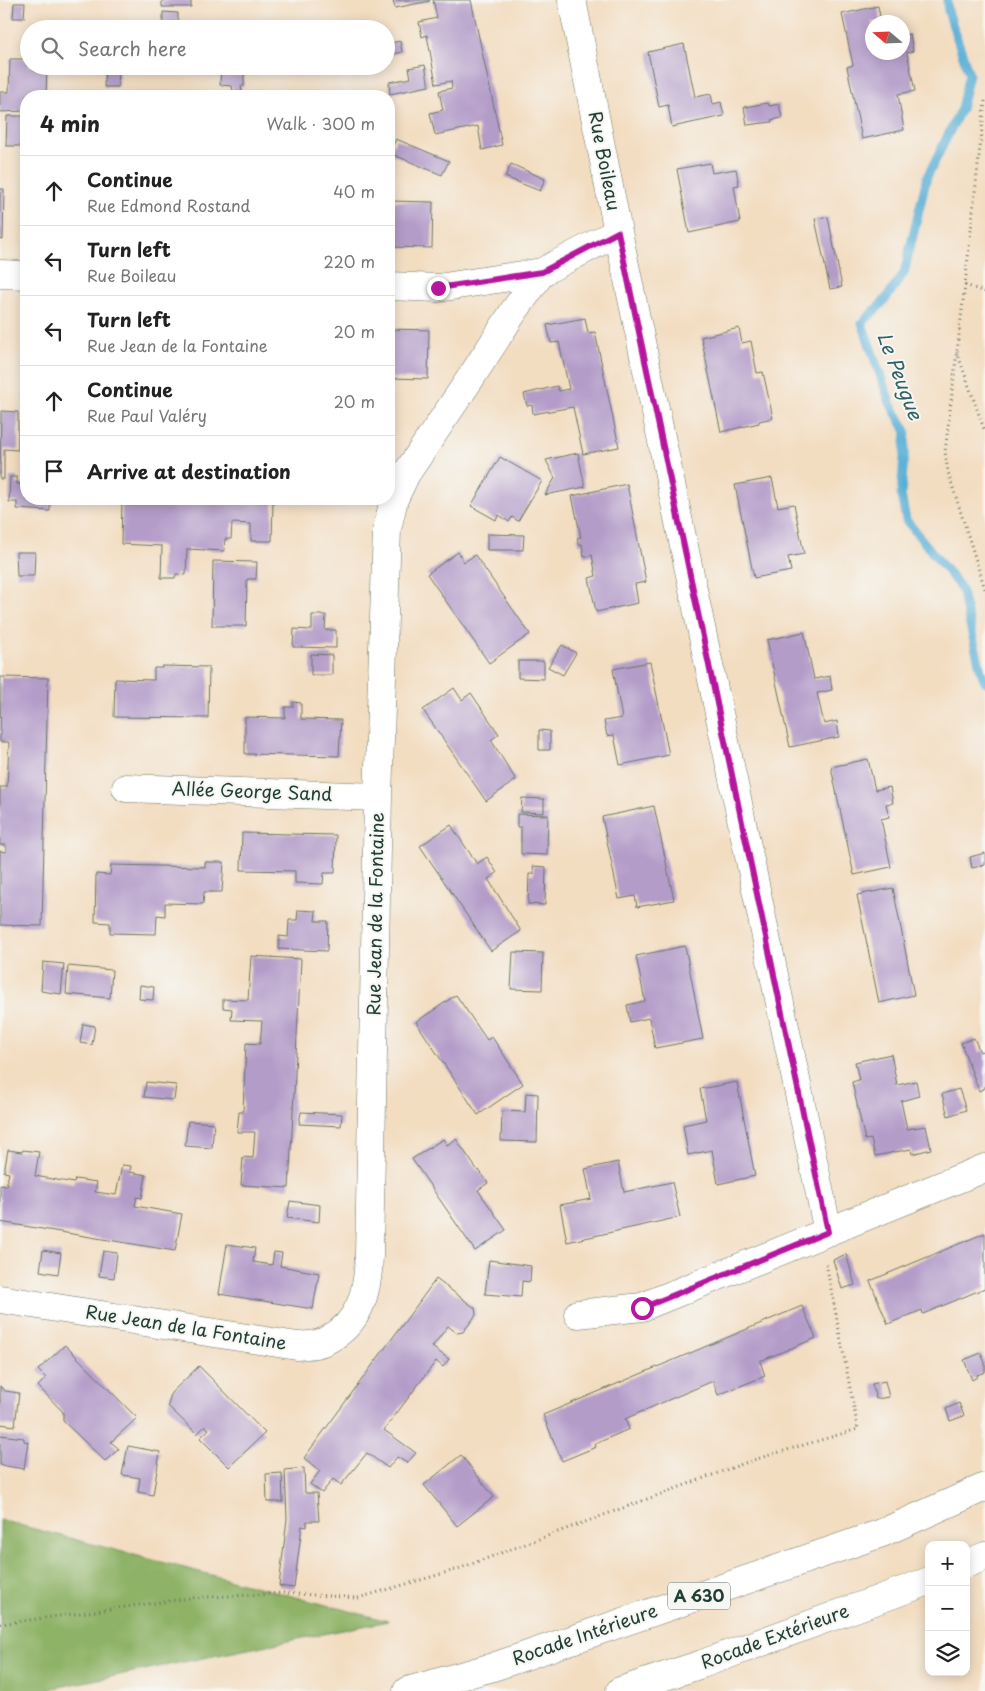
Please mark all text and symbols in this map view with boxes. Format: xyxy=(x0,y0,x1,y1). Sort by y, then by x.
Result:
north arrow xyxy=(865,15,910,60)
search box xyxy=(20,20,395,75)
icon: search xyxy=(38,34,66,62)
text: Search here xyxy=(78,34,187,62)
text: 4 min xyxy=(40,107,100,139)
street label: Rue Boileau xyxy=(583,109,628,213)
text: Walk · 300 m xyxy=(266,111,375,135)
text: Continue xyxy=(87,165,173,193)
icon: ahead xyxy=(40,177,68,205)
text: 40 m xyxy=(333,179,375,203)
text: Rue Edmond Rostand xyxy=(87,193,250,217)
text: Turn left xyxy=(87,235,171,263)
icon: left xyxy=(40,247,68,275)
text: 220 m xyxy=(324,249,375,273)
text: Rue Boileau xyxy=(87,263,176,287)
route end xyxy=(427,277,450,300)
text: Turn left xyxy=(87,305,171,333)
icon: left xyxy=(40,317,68,345)
text: 20 m xyxy=(334,319,375,343)
water label: Le Peugue xyxy=(871,328,931,424)
text: Rue Jean de la Fontaine xyxy=(87,333,268,357)
text: Continue xyxy=(87,375,173,403)
icon: ahead xyxy=(40,387,68,415)
text: 20 m xyxy=(334,389,375,413)
text: Rue Paul Valéry xyxy=(87,403,207,427)
icon: arrive xyxy=(40,457,68,485)
text: Arrive at destination xyxy=(87,457,291,485)
street label: Allée George Sand xyxy=(171,774,333,807)
street label: Rue Jean de la Fontaine xyxy=(359,812,390,1016)
street label: Rue Jean de la Fontaine xyxy=(84,1297,289,1356)
route start xyxy=(631,1297,654,1320)
map controls xyxy=(925,1541,970,1676)
button: + xyxy=(925,1541,970,1586)
road number: A 630 xyxy=(668,1582,730,1610)
button: − xyxy=(925,1586,970,1631)
street label: Rocade Intérieure xyxy=(508,1596,661,1671)
street label: Rocade Extérieure xyxy=(697,1596,852,1675)
button: layers xyxy=(925,1631,970,1676)

